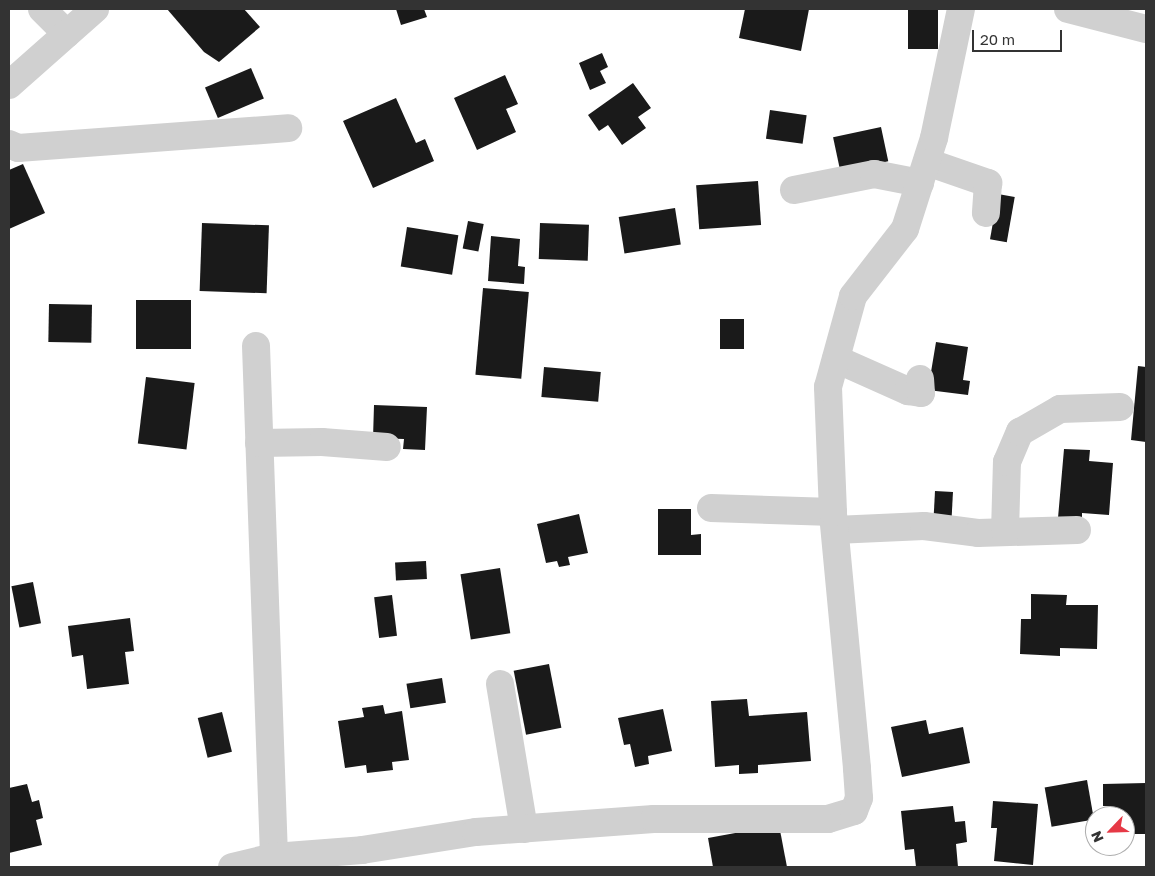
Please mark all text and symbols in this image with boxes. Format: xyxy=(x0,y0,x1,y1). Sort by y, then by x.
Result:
scale bar xyxy=(975,20,1065,52)
text: 20 m xyxy=(980,30,1015,48)
north arrow xyxy=(1085,806,1135,856)
text: N xyxy=(1087,829,1107,845)

